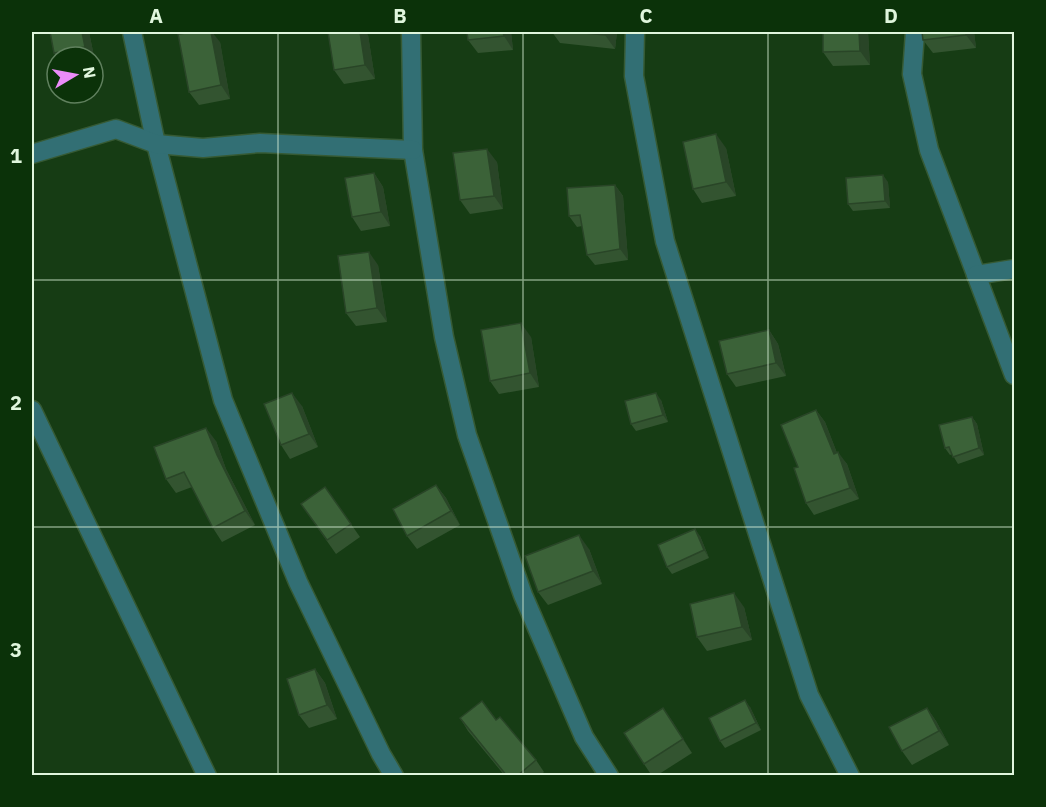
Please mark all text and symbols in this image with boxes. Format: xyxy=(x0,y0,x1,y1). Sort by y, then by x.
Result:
text: A xyxy=(149,2,163,29)
text: B xyxy=(393,2,407,29)
text: C xyxy=(639,2,653,29)
text: D xyxy=(884,2,898,29)
north arrow xyxy=(45,45,105,105)
text: N xyxy=(79,65,101,80)
text: 1 xyxy=(10,142,22,169)
text: 2 xyxy=(10,389,22,416)
text: 3 xyxy=(10,636,22,663)

